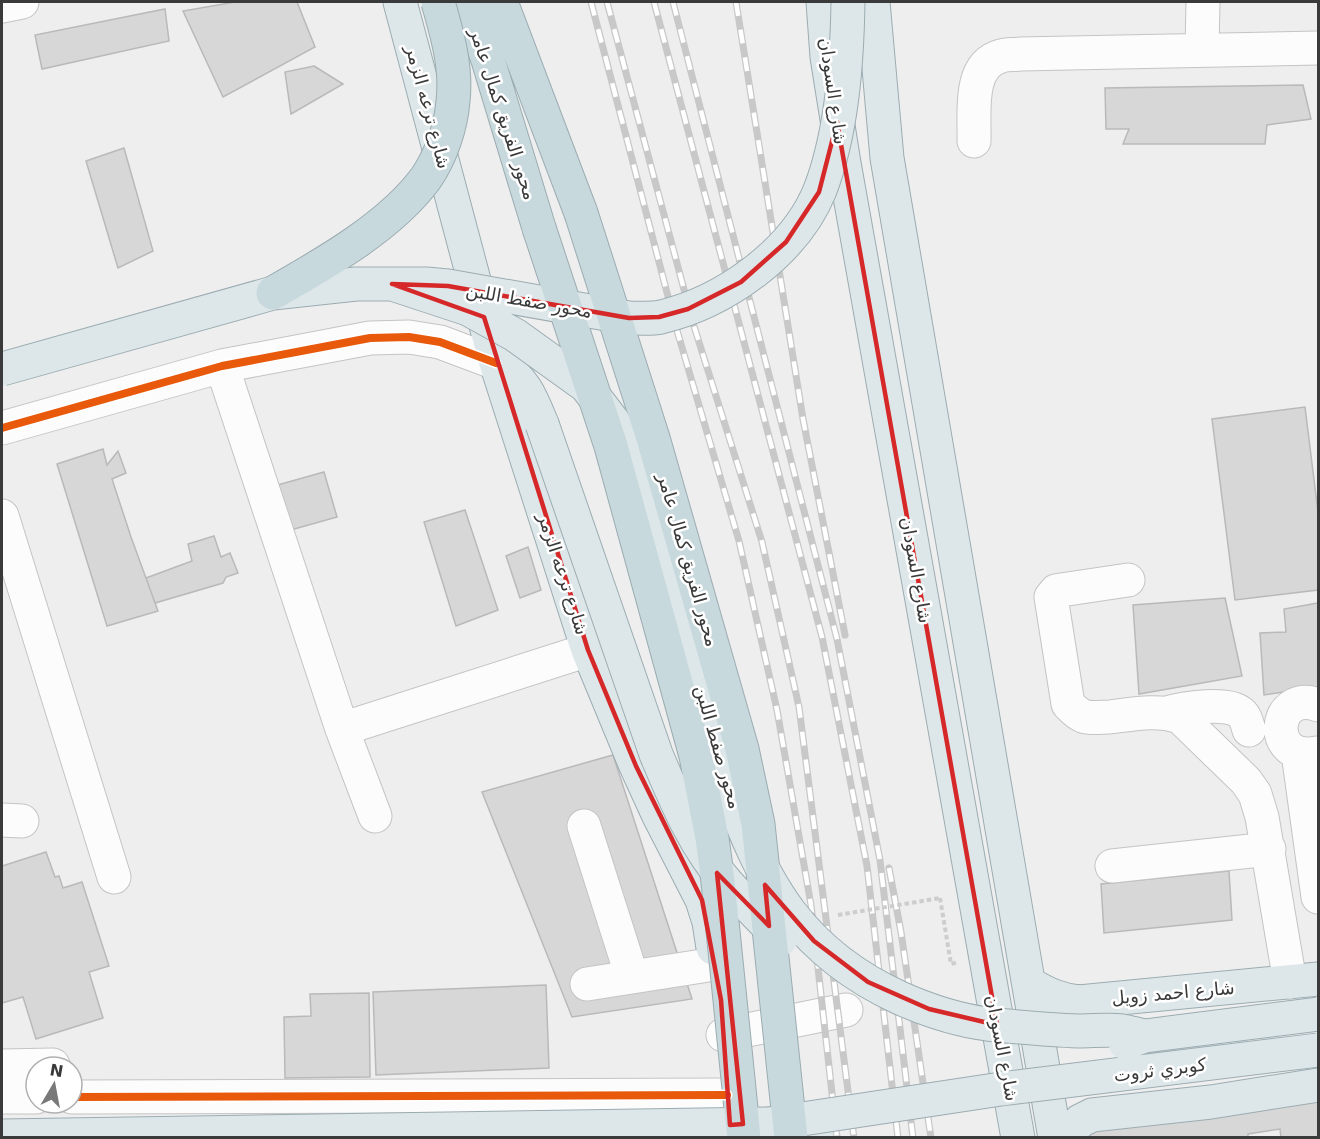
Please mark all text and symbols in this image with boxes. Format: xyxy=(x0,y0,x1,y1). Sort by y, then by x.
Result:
street label: محور الفريق كمال عامر xyxy=(465,24,541,203)
street label: شارع السودان xyxy=(815,36,851,146)
street label: شارع ترعه الزمر xyxy=(401,42,455,171)
street label: محور صفط اللبن xyxy=(464,279,594,323)
street label: محور الفريق كمال عامر xyxy=(652,470,723,649)
street label: شارع ترعه الزمر xyxy=(533,509,593,638)
street label: شارع السودان xyxy=(896,515,936,625)
street label: محور صفط اللبن xyxy=(690,683,746,811)
street label: شارع احمد زويل xyxy=(1111,977,1235,1009)
street label: شارع السودان xyxy=(981,993,1023,1103)
street label: كوبري ثروت xyxy=(1112,1053,1208,1087)
north arrow xyxy=(24,1055,84,1115)
text: N xyxy=(48,1060,65,1081)

